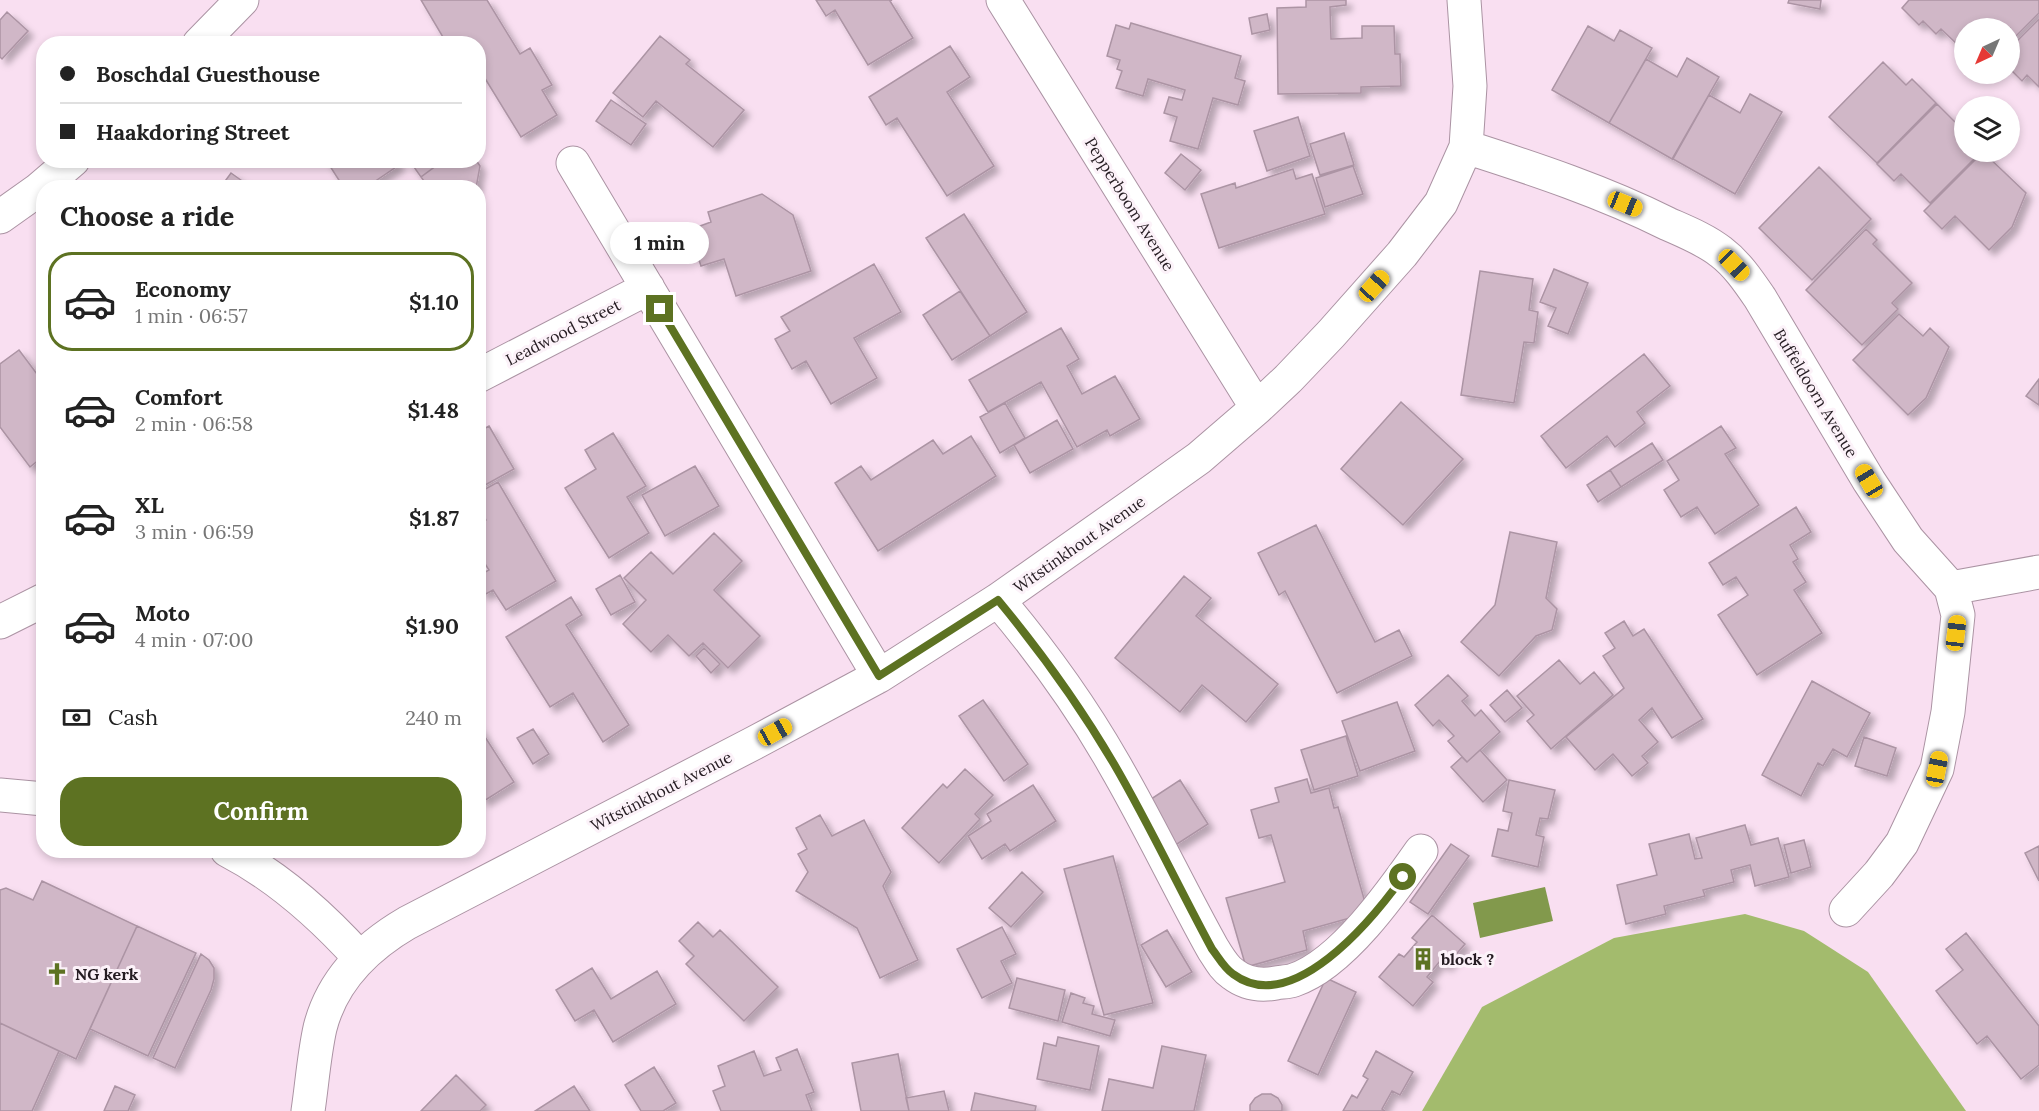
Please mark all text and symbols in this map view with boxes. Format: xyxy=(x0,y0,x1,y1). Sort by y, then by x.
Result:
north arrow xyxy=(1954,18,2020,84)
map controls xyxy=(1954,18,2020,162)
text: Boschdal Guesthouse xyxy=(96,60,320,88)
button: layers xyxy=(1954,96,2020,162)
text: Haakdoring Street xyxy=(96,118,290,146)
street label: Pepperboom Avenue xyxy=(1081,134,1179,275)
car xyxy=(1605,189,1645,219)
text: Choose a ride xyxy=(60,199,234,233)
callout: 1 min xyxy=(610,222,710,264)
text: 1 min xyxy=(634,230,685,255)
car xyxy=(1715,246,1753,284)
car xyxy=(1355,267,1393,305)
icon: car xyxy=(63,275,117,329)
text: Economy xyxy=(135,275,231,303)
text: $1.10 xyxy=(409,288,459,316)
street label: Leadwood Street xyxy=(502,294,624,370)
route end xyxy=(646,295,673,322)
text: 1 min · 06:57 xyxy=(135,303,248,328)
street label: Buffeldoorn Avenue xyxy=(1770,325,1863,461)
icon: car xyxy=(63,383,117,437)
text: Comfort xyxy=(135,383,223,411)
text: $1.48 xyxy=(407,396,459,424)
text: 2 min · 06:58 xyxy=(135,411,253,436)
car xyxy=(1852,461,1886,501)
icon: car xyxy=(63,491,117,545)
text: XL xyxy=(135,491,164,519)
street label: Witstinkhout Avenue xyxy=(1009,491,1149,597)
text: $1.87 xyxy=(409,504,459,532)
text: 3 min · 06:59 xyxy=(135,519,254,544)
icon: car xyxy=(63,599,117,653)
text: Moto xyxy=(135,599,190,627)
text: $1.90 xyxy=(405,612,459,640)
car xyxy=(1945,614,1967,652)
text: 4 min · 07:00 xyxy=(135,627,253,652)
icon: cash xyxy=(60,701,93,734)
text: Cash xyxy=(108,703,158,731)
text: 240 m xyxy=(405,705,462,730)
car xyxy=(755,715,795,749)
street label: Witstinkhout Avenue xyxy=(587,746,735,835)
car xyxy=(1925,750,1949,788)
button: Confirm xyxy=(60,777,462,846)
route start xyxy=(1389,863,1416,890)
building icon: block ? xyxy=(1410,946,1436,972)
place label: block ? xyxy=(1440,949,1494,969)
church icon: NG kerk xyxy=(44,961,70,987)
place label: NG kerk xyxy=(75,964,139,984)

